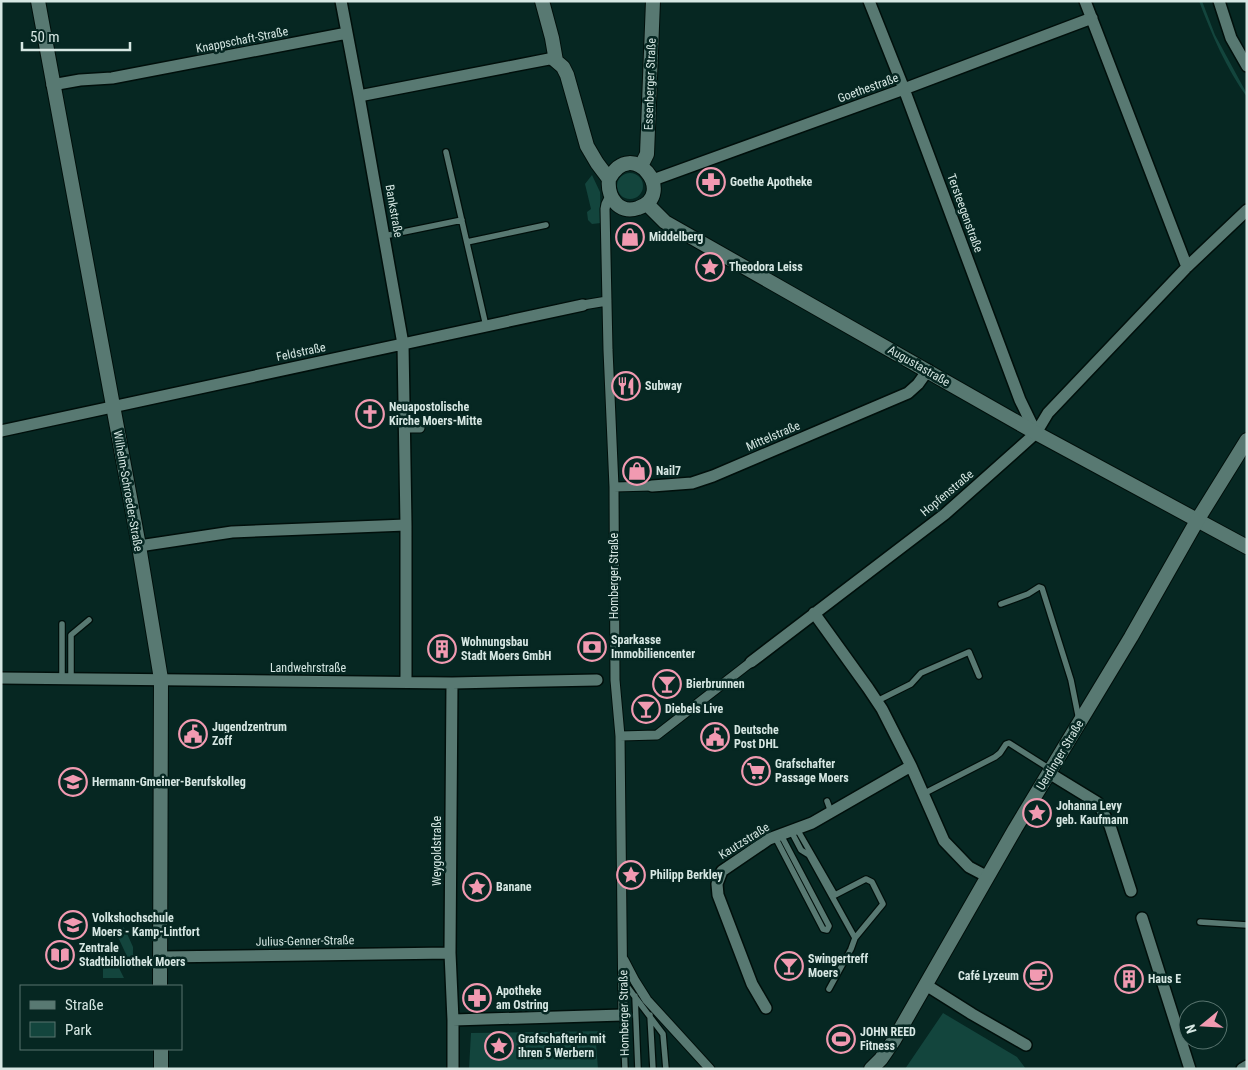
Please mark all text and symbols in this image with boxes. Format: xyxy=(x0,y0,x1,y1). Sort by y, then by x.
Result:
scale bar xyxy=(22,20,130,52)
street label: Knappschaft-Straße xyxy=(195,24,290,56)
text: 50 m xyxy=(30,28,60,46)
street label: Essenberger Straße xyxy=(641,37,659,130)
street label: Goethestraße xyxy=(836,70,901,105)
pharmacy icon: Goethe Apotheke xyxy=(696,167,726,197)
street label: Tersteegenstraße xyxy=(944,172,986,255)
place label: Goethe Apotheke xyxy=(730,175,813,189)
street label: Bankstraße xyxy=(382,183,406,239)
shop icon: Middelberg xyxy=(615,222,645,252)
place label: Middelberg xyxy=(649,230,703,244)
place icon: Theodora Leiss xyxy=(695,252,725,282)
place label: Theodora Leiss xyxy=(729,260,803,274)
street label: Feldstraße xyxy=(275,340,327,364)
street label: Augustastraße xyxy=(886,343,953,390)
restaurant icon: Subway xyxy=(611,371,641,401)
place label: Subway xyxy=(645,379,682,393)
church icon: Neuapostolische Kirche Moers-Mitte xyxy=(355,399,385,429)
place label: Neuapostolische Kirche Moers-Mitte xyxy=(389,400,483,428)
street label: Mittelstraße xyxy=(744,418,802,454)
street label: Wilhelm-Schroeder-Straße xyxy=(110,429,146,553)
shop icon: Nail7 xyxy=(622,456,652,486)
place label: Nail7 xyxy=(656,464,681,478)
street label: Hopfenstraße xyxy=(918,467,977,519)
street label: Homberger Straße xyxy=(607,532,621,619)
bank icon: Sparkasse Immobiliencenter xyxy=(577,632,607,662)
place label: Sparkasse Immobiliencenter xyxy=(611,633,695,661)
building icon: Wohnungsbau Stadt Moers GmbH xyxy=(427,634,457,664)
place label: Wohnungsbau Stadt Moers GmbH xyxy=(461,635,551,663)
street label: Landwehrstraße xyxy=(270,661,346,675)
bar icon: Bierbrunnen xyxy=(652,669,682,699)
place label: Bierbrunnen xyxy=(686,677,745,691)
bar icon: Diebels Live xyxy=(631,694,661,724)
place label: Diebels Live xyxy=(665,702,724,716)
street label: Uerdinger Straße xyxy=(1034,717,1087,793)
public building icon: Jugendzentrum Zoff xyxy=(178,719,208,749)
place label: Jugendzentrum Zoff xyxy=(212,720,287,748)
public building icon: Deutsche Post DHL xyxy=(700,722,730,752)
place label: Deutsche Post DHL xyxy=(734,723,779,751)
supermarket icon: Grafschafter Passage Moers xyxy=(741,756,771,786)
place label: Grafschafter Passage Moers xyxy=(775,757,849,785)
school or university icon: Hermann-Gmeiner-Berufskolleg xyxy=(58,767,88,797)
place label: Hermann-Gmeiner-Berufskolleg xyxy=(92,775,246,789)
place icon: Johanna Levy geb. Kaufmann xyxy=(1022,798,1052,828)
place label: Johanna Levy geb. Kaufmann xyxy=(1056,799,1129,827)
street label: Weygoldstraße xyxy=(430,816,444,886)
street label: Kautzstraße xyxy=(716,820,772,862)
place icon: Philipp Berkley xyxy=(616,860,646,890)
place label: Philipp Berkley xyxy=(650,868,723,882)
place icon: Banane xyxy=(462,872,492,902)
place label: Banane xyxy=(496,880,532,894)
school or university icon: Volkshochschule Moers - Kamp-Lintfort xyxy=(58,910,88,940)
place label: Volkshochschule Moers - Kamp-Lintfort xyxy=(92,911,200,939)
street label: Julius-Genner-Straße xyxy=(255,933,355,949)
library icon: Zentrale Stadtbibliothek Moers xyxy=(45,940,75,970)
place label: Zentrale Stadtbibliothek Moers xyxy=(79,941,186,969)
bar icon: Swingertreff Moers xyxy=(774,951,804,981)
place label: Swingertreff Moers xyxy=(808,952,868,980)
cafe icon: Café Lyzeum xyxy=(1023,961,1053,991)
building icon: Haus E xyxy=(1114,964,1144,994)
street label: Homberger Straße xyxy=(616,969,632,1056)
place label: Café Lyzeum xyxy=(958,969,1019,983)
place label: Haus E xyxy=(1148,972,1181,986)
pharmacy icon: Apotheke am Ostring xyxy=(462,983,492,1013)
place label: Apotheke am Ostring xyxy=(496,984,549,1012)
legend xyxy=(20,985,182,1050)
text: Straße xyxy=(65,996,104,1014)
north arrow xyxy=(1178,1000,1228,1050)
text: Park xyxy=(65,1021,92,1039)
text: N xyxy=(1182,1022,1200,1036)
sports icon: JOHN REED Fitness xyxy=(826,1024,856,1054)
place label: JOHN REED Fitness xyxy=(860,1025,916,1053)
place icon: Grafschafterin mit ihren 5 Werbern xyxy=(484,1031,514,1061)
place label: Grafschafterin mit ihren 5 Werbern xyxy=(518,1032,606,1060)

